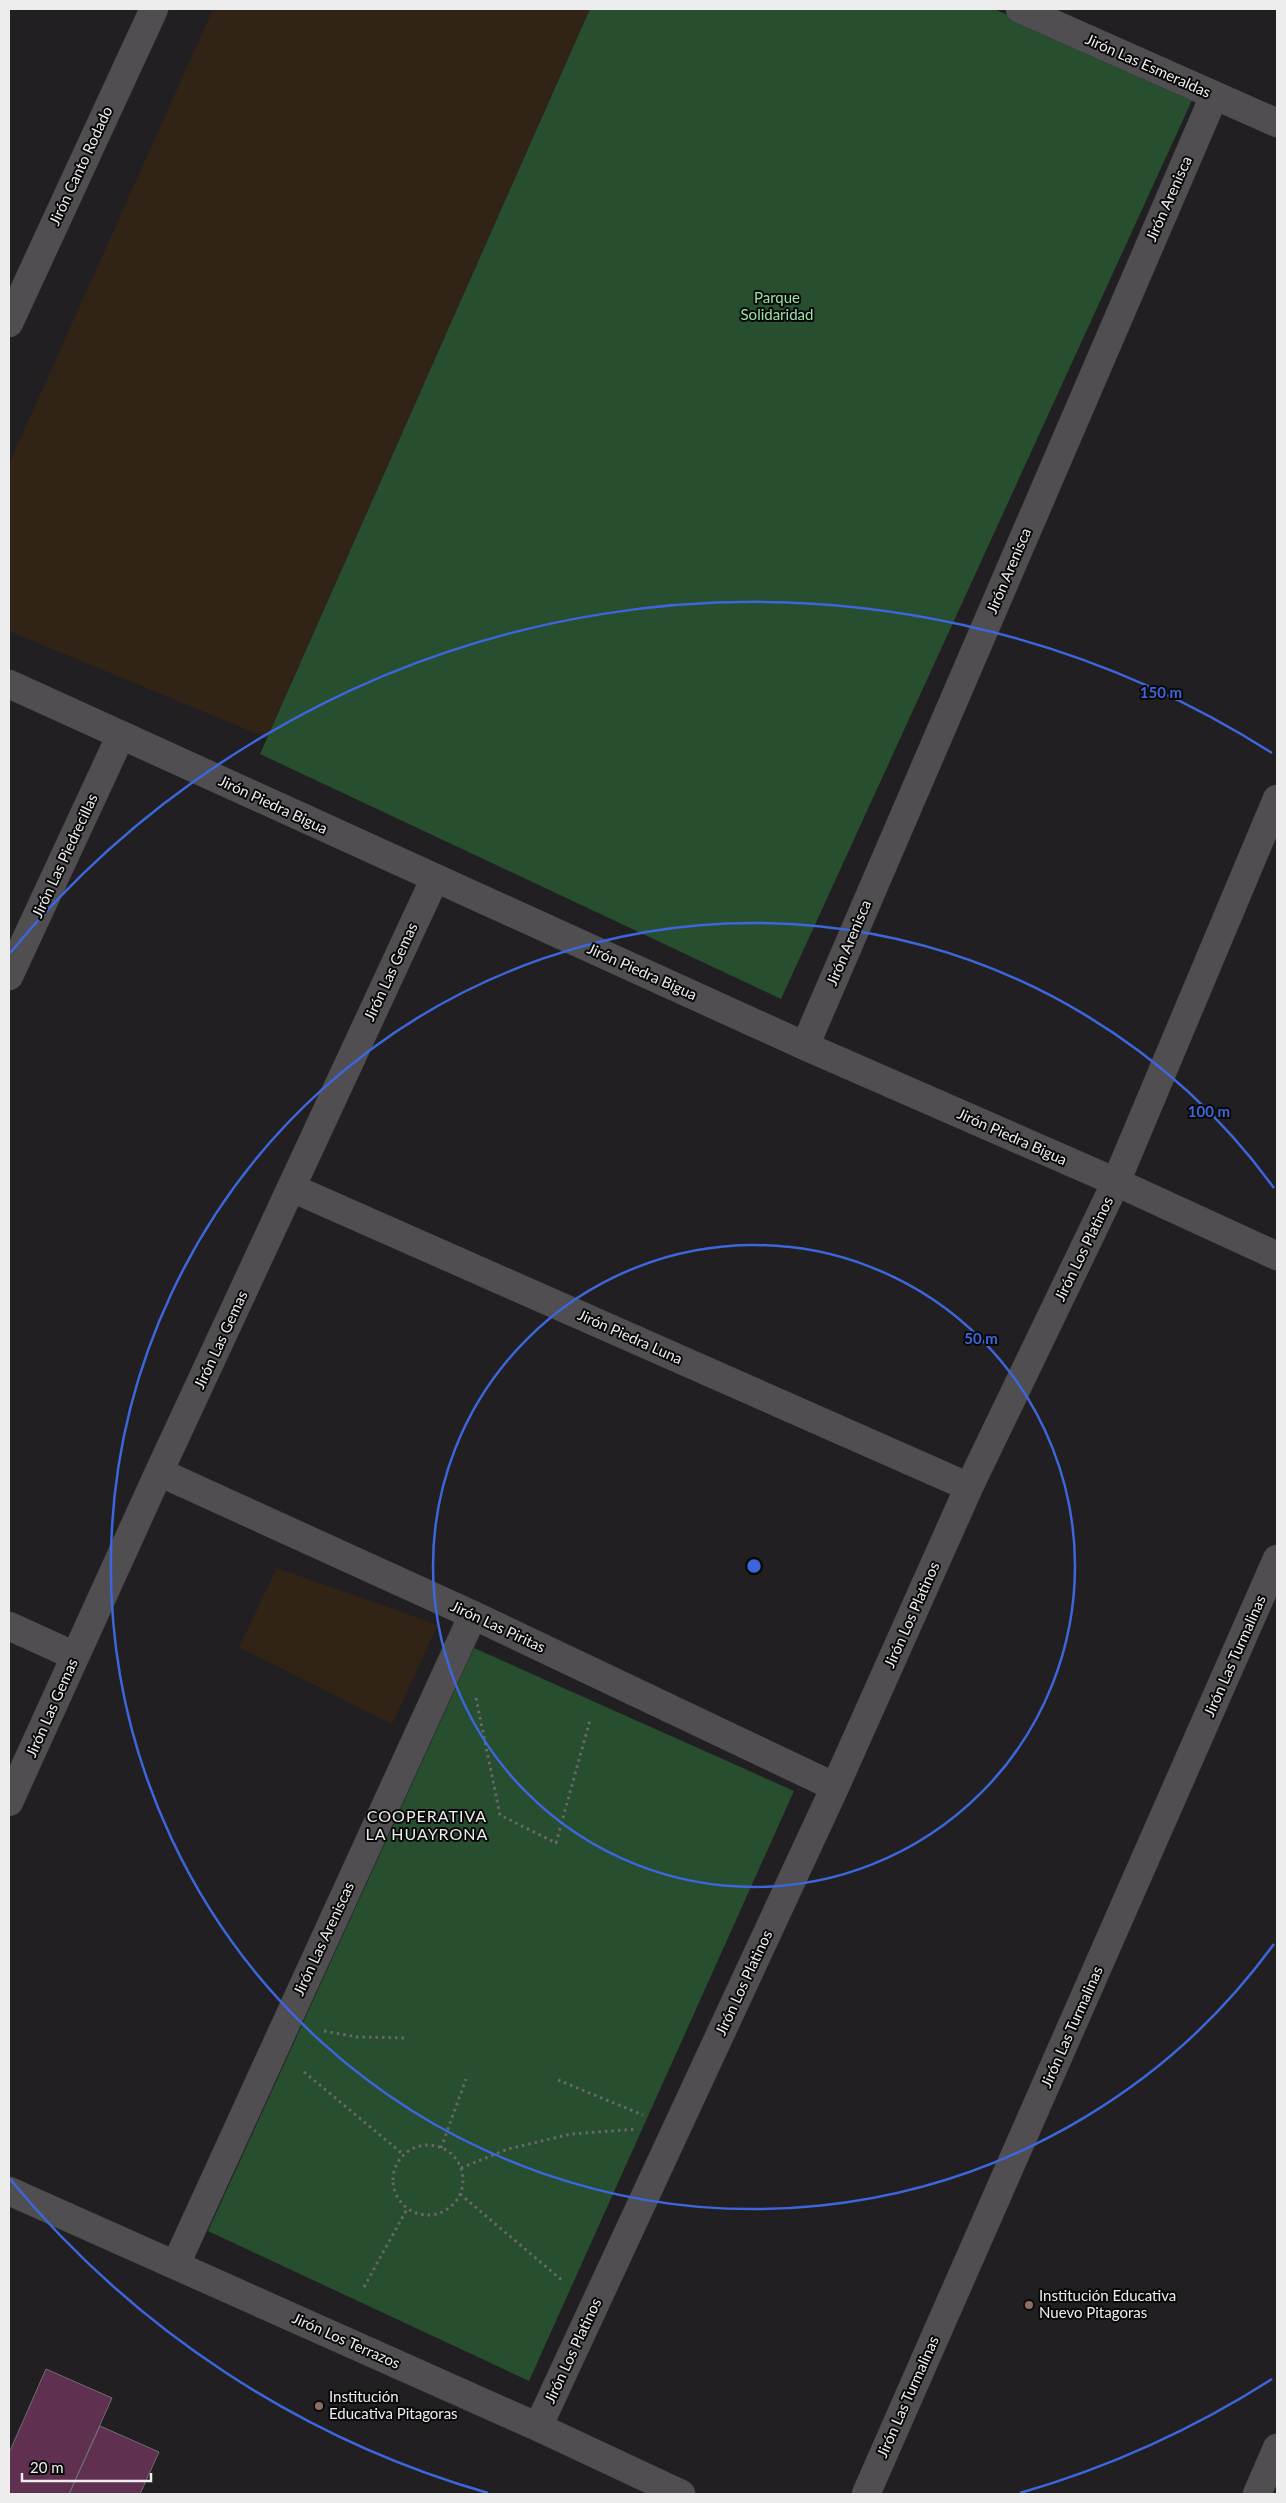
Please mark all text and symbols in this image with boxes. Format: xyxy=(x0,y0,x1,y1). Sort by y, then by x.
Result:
street label: Jirón Las Esmeraldas xyxy=(1083,29,1214,101)
street label: Jirón Canto Rodado xyxy=(45,103,116,228)
street label: Jirón Arenisca xyxy=(1141,153,1195,244)
park label: Parque Solidaridad xyxy=(741,288,813,323)
street label: Jirón Arenisca xyxy=(982,525,1034,616)
text: 150 m xyxy=(1140,683,1182,701)
street label: Jirón Piedra Bigua xyxy=(216,771,331,837)
street label: Jirón Las Piedrecillas xyxy=(27,791,101,921)
street label: Jirón Arenisca xyxy=(822,897,874,988)
street label: Jirón Las Gemas xyxy=(359,920,421,1024)
street label: Jirón Piedra Bigua xyxy=(585,939,700,1003)
text: 100 m xyxy=(1188,1102,1230,1120)
street label: Jirón Piedra Bigua xyxy=(955,1104,1070,1168)
street label: Jirón Los Platinos xyxy=(1050,1193,1116,1304)
street label: Jirón Las Gemas xyxy=(189,1288,251,1392)
street label: Jirón Piedra Luna xyxy=(575,1305,686,1367)
text: 50 m xyxy=(964,1329,998,1347)
centre of rings xyxy=(745,1557,763,1575)
street label: Jirón Los Platinos xyxy=(880,1559,943,1670)
street label: Jirón Las Turmalinas xyxy=(1199,1592,1269,1719)
street label: Jirón Las Piritas xyxy=(448,1596,549,1656)
street label: Jirón Las Gemas xyxy=(21,1655,81,1760)
district label: COOPERATIVA LA HUAYRONA xyxy=(366,1806,488,1843)
street label: Jirón Las Areniscas xyxy=(289,1879,357,1998)
street label: Jirón Los Platinos xyxy=(711,1927,775,2038)
street label: Jirón Las Turmalinas xyxy=(1036,1963,1106,2090)
place label: Institución Educativa Nuevo Pitagoras xyxy=(1039,2286,1176,2321)
street label: Jirón Los Platinos xyxy=(540,2295,604,2406)
marker: Institución Educativa Nuevo Pitagoras xyxy=(1023,2299,1035,2311)
street label: Jirón Los Terrazos xyxy=(290,2308,403,2372)
street label: Jirón Las Turmalinas xyxy=(872,2333,942,2460)
place label: Institución Educativa Pitagoras xyxy=(329,2387,458,2422)
marker: Institución Educativa Pitagoras xyxy=(313,2400,325,2412)
scale bar xyxy=(22,2450,151,2482)
text: 20 m xyxy=(30,2458,64,2476)

